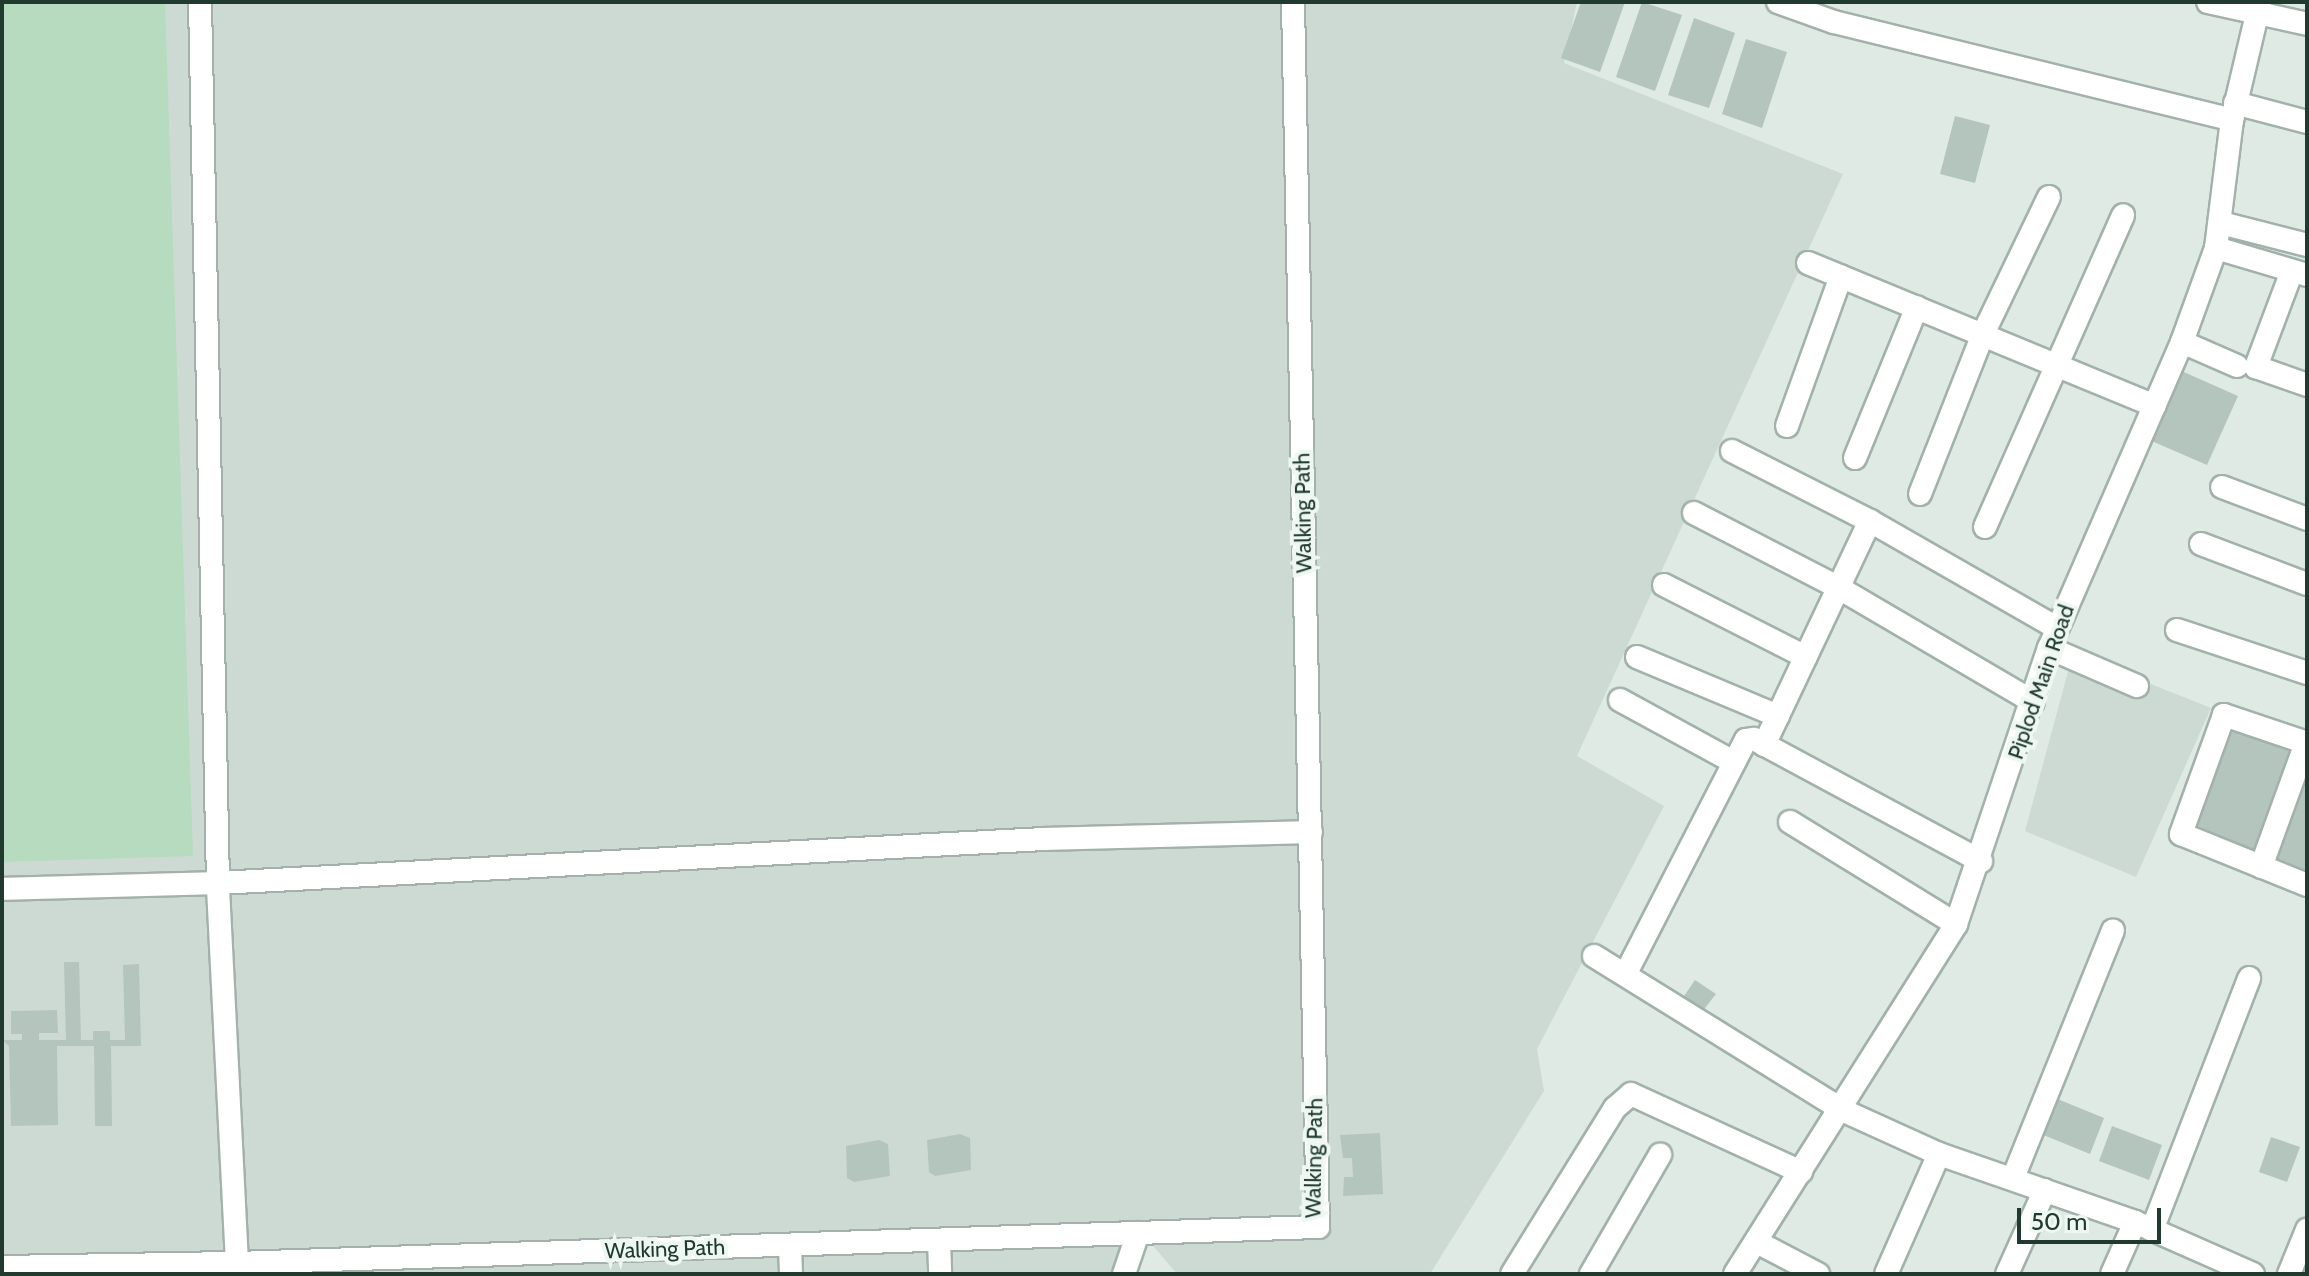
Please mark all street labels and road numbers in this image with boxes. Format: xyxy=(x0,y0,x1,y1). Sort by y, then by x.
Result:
street label: Walking Path xyxy=(1289,453,1317,573)
street label: Piplod Main Road xyxy=(2002,601,2080,763)
street label: Walking Path xyxy=(1300,1098,1328,1218)
street label: Walking Path xyxy=(604,1234,726,1264)

